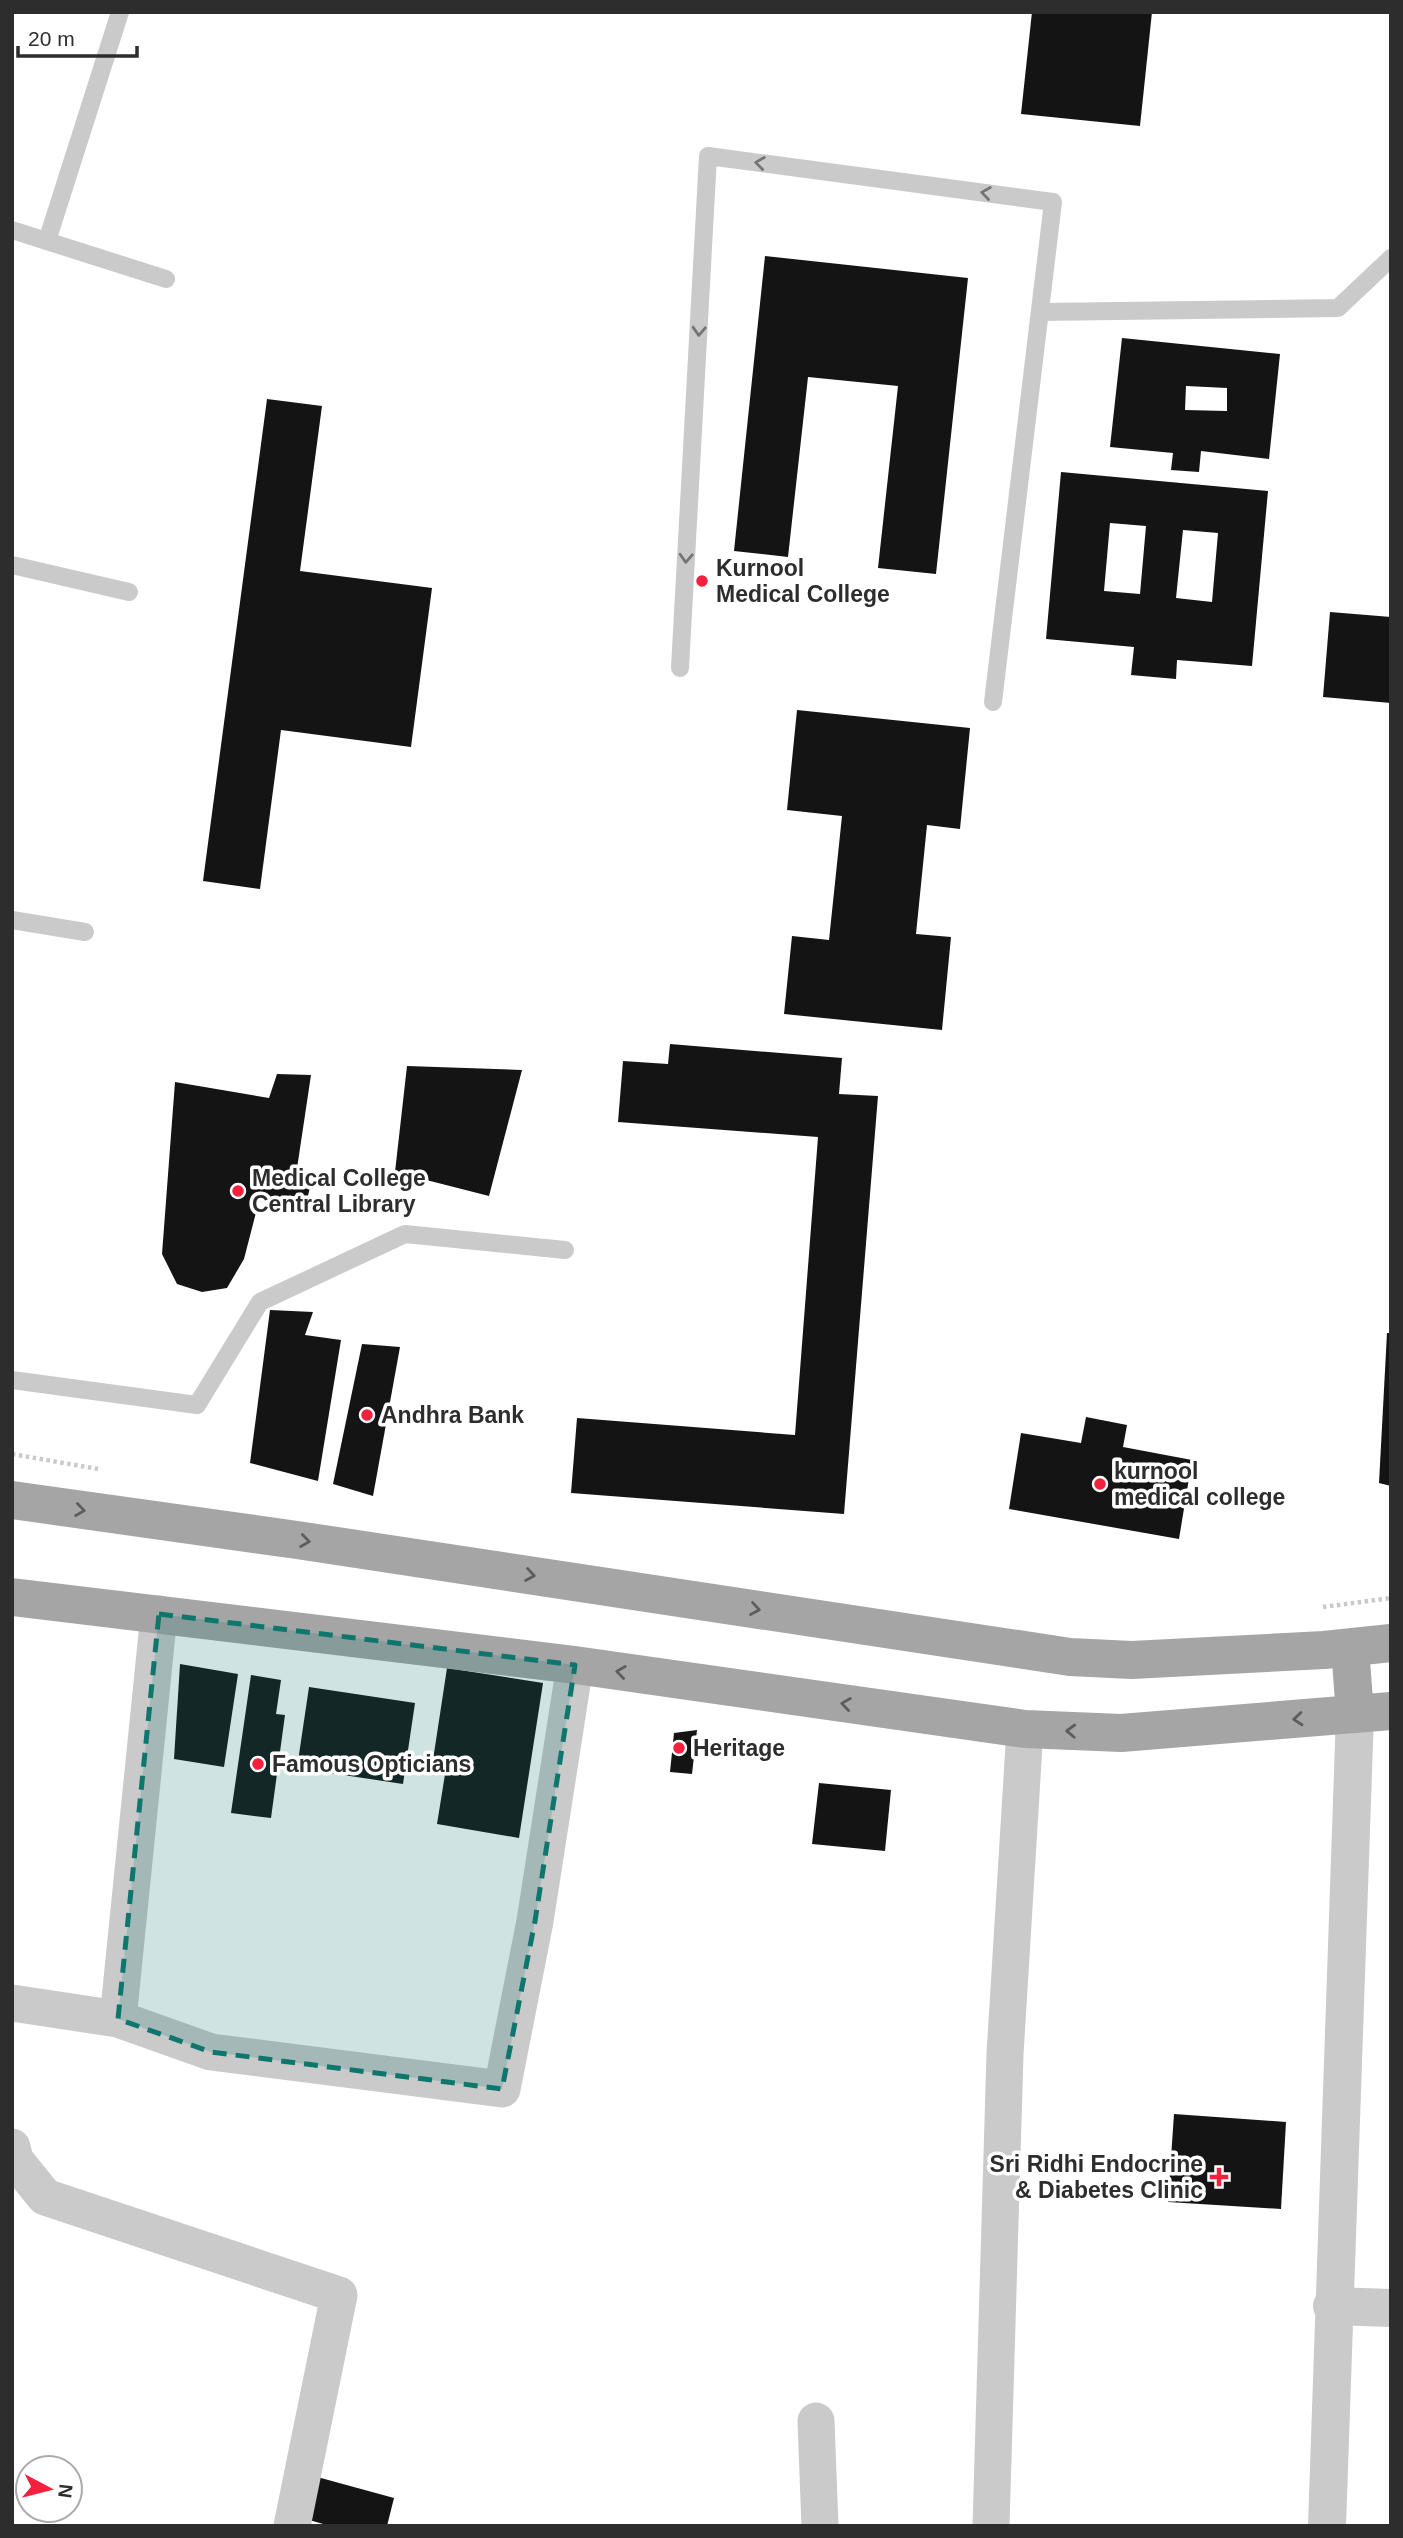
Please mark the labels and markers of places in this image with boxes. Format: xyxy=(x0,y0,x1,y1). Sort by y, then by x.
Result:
place label: Kurnool Medical College xyxy=(716,555,890,607)
marker: Kurnool Medical College xyxy=(694,573,710,589)
place label: Medical College Central Library xyxy=(252,1165,426,1217)
marker: Medical College Central Library xyxy=(230,1183,246,1199)
place label: Andhra Bank xyxy=(381,1402,524,1428)
marker: Andhra Bank xyxy=(359,1407,375,1423)
place label: kurnool medical college xyxy=(1114,1458,1285,1510)
marker: kurnool medical college xyxy=(1092,1476,1108,1492)
place label: Heritage xyxy=(693,1735,785,1761)
marker: Heritage xyxy=(671,1740,687,1756)
place label: Famous Opticians xyxy=(272,1751,471,1777)
marker: Famous Opticians xyxy=(250,1756,266,1772)
place label: Sri Ridhi Endocrine & Diabetes Clinic xyxy=(990,2151,1203,2203)
marker: Sri Ridhi Endocrine & Diabetes Clinic xyxy=(1209,2167,1229,2187)

